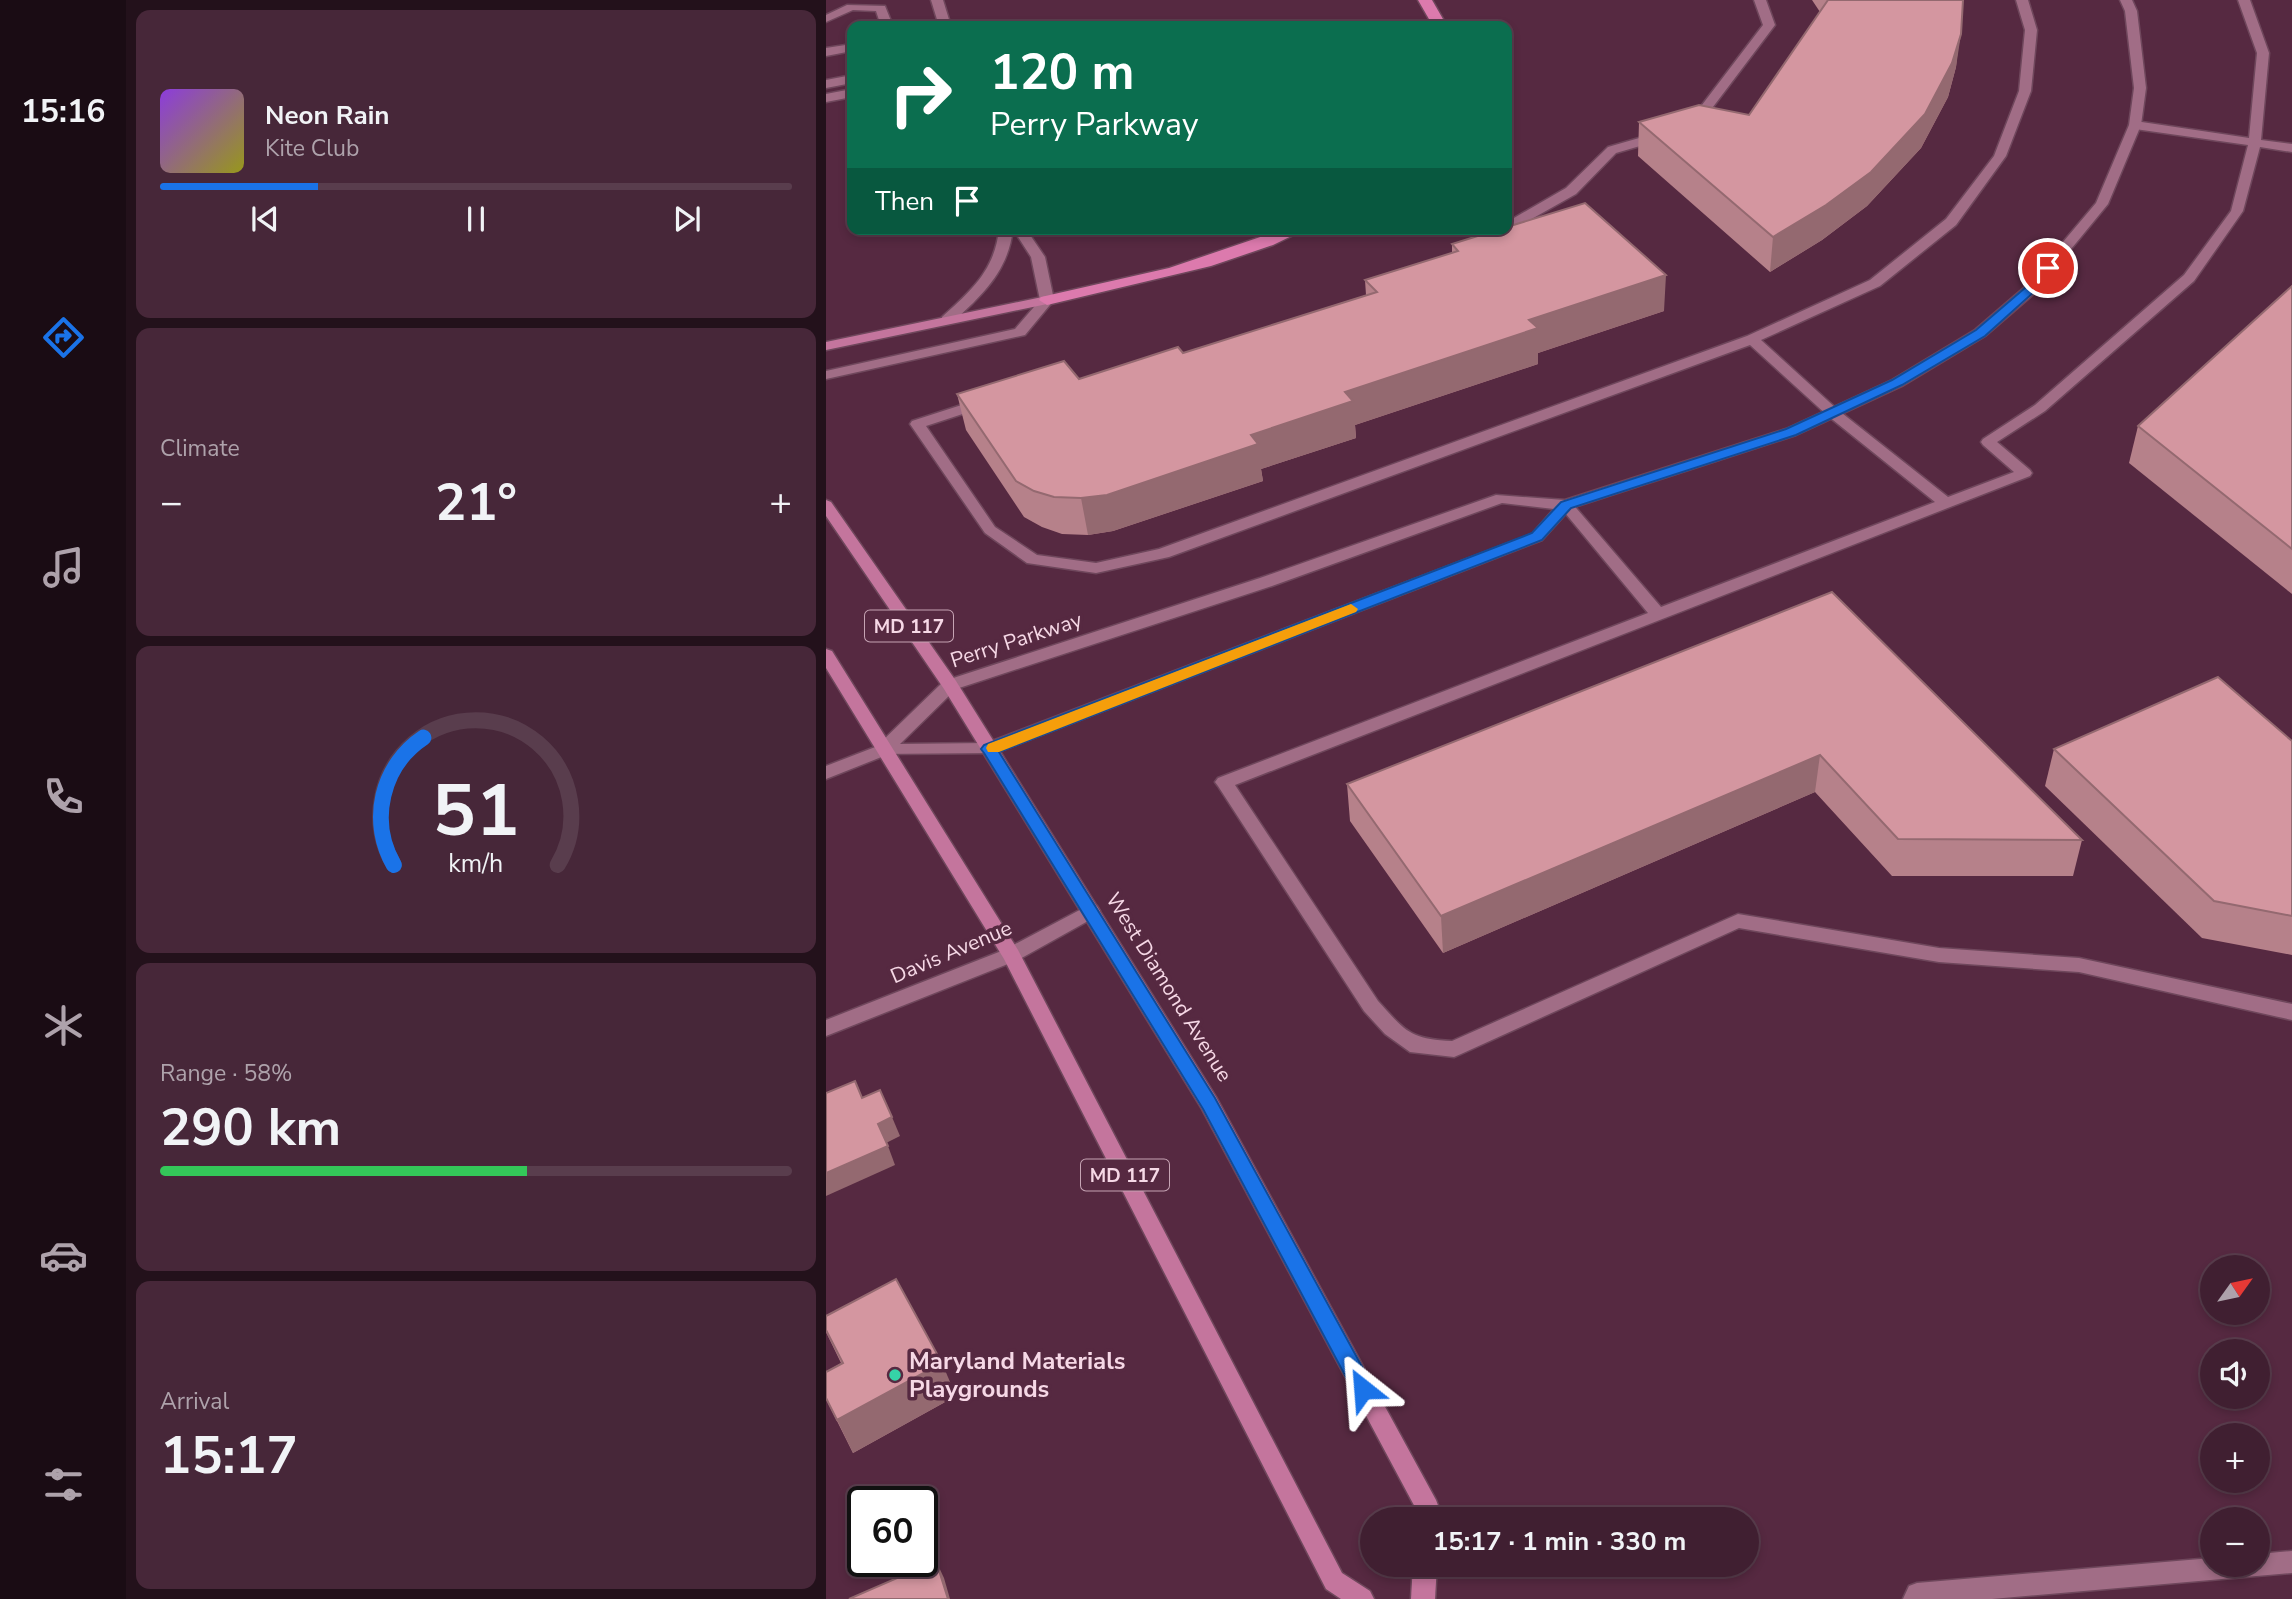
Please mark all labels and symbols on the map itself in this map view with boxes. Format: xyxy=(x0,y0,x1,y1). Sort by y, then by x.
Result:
pin xyxy=(2018,238,2078,298)
street label: Perry Parkway xyxy=(947,605,1086,674)
road number: MD 117 xyxy=(865,610,953,642)
street label: West Diamond Avenue xyxy=(1099,887,1239,1087)
street label: Davis Avenue xyxy=(886,914,1016,990)
road number: MD 117 xyxy=(1081,1160,1169,1190)
north arrow xyxy=(2200,1255,2270,1325)
place label: Maryland Materials Playgrounds xyxy=(909,1345,1125,1405)
position arrow xyxy=(1326,1352,1400,1426)
marker: Maryland Materials Playgrounds xyxy=(887,1367,903,1383)
speed limit sign: 60 xyxy=(847,1486,938,1577)

